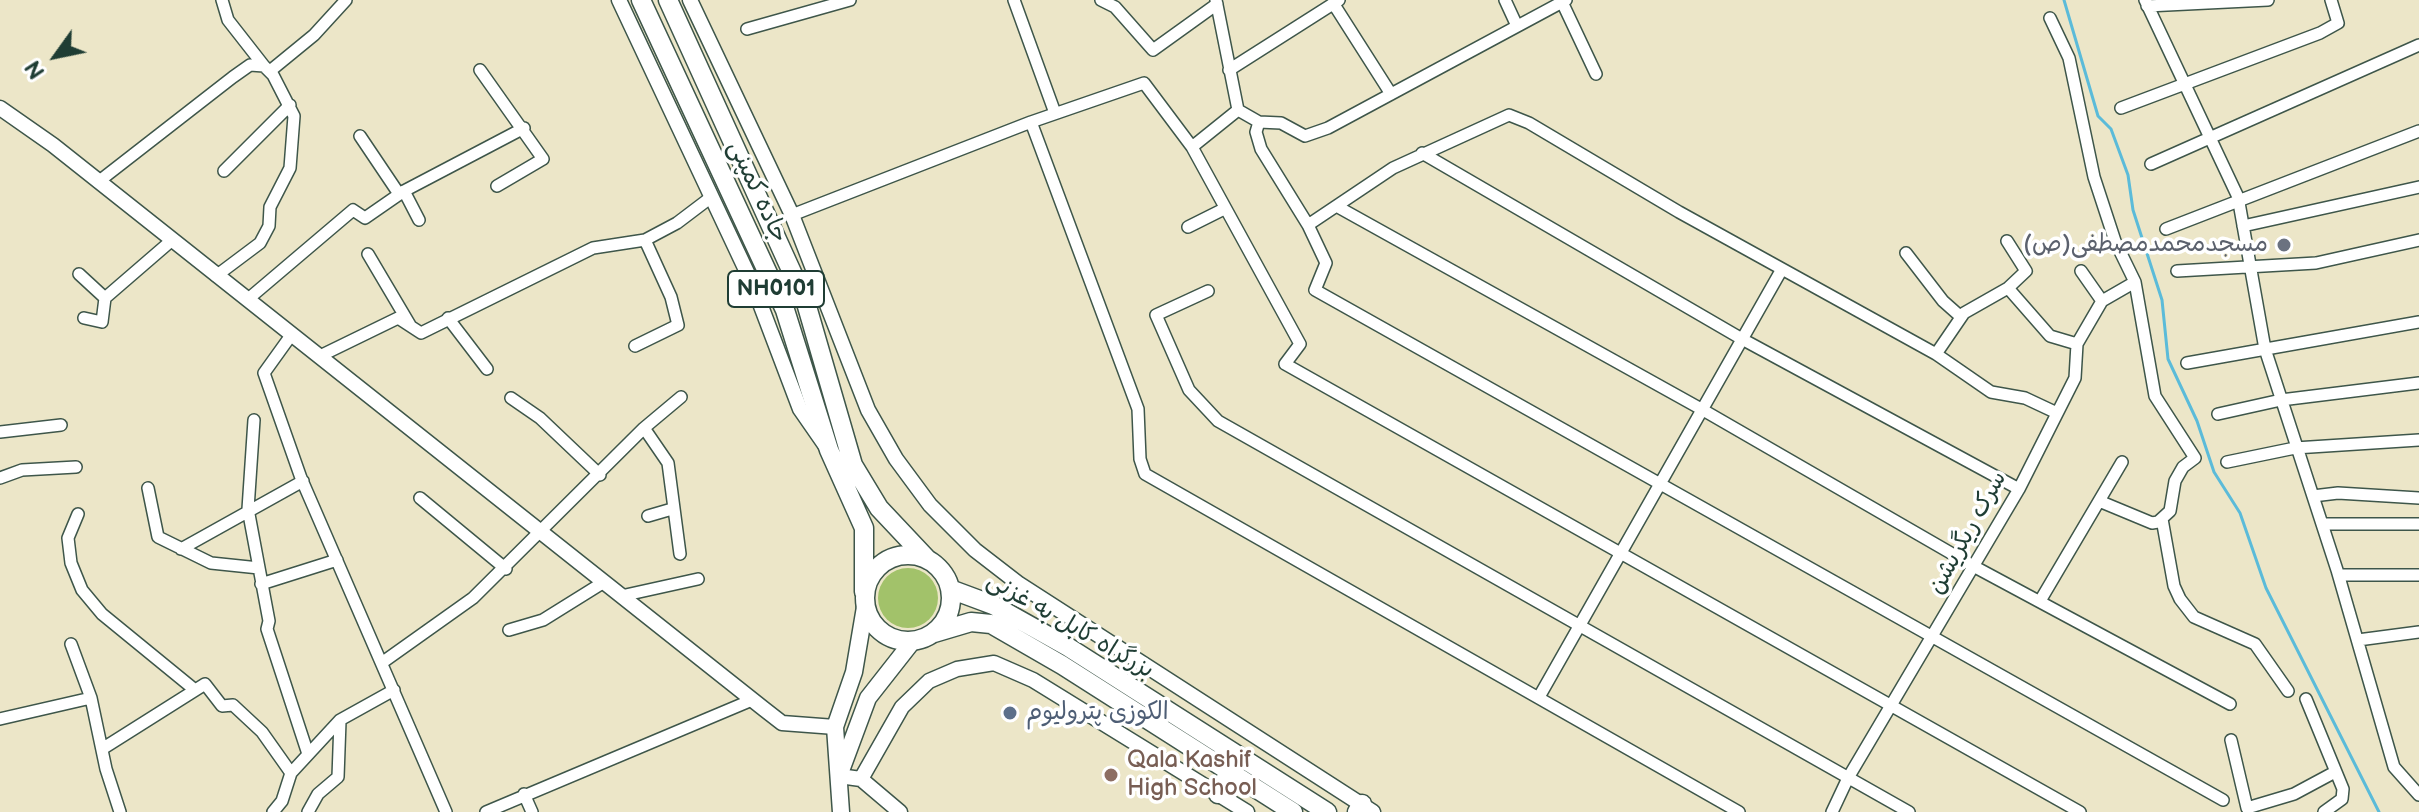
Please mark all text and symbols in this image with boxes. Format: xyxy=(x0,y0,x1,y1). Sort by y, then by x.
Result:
north arrow xyxy=(16,16,96,96)
text: N xyxy=(20,55,51,84)
street label: جاده کمپنی xyxy=(721,136,793,248)
place label: مسجدمحمدمصطفی(ص) xyxy=(2023,231,2268,259)
marker: مسجدمحمدمصطفی(ص) xyxy=(2275,236,2293,254)
road number: NH0101 xyxy=(728,271,824,307)
street label: سرک ریگریشن xyxy=(1922,466,2014,600)
street label: بزرگراه کابل به غزنی xyxy=(981,566,1159,686)
place label: الکوزی پترولیوم xyxy=(1026,699,1169,727)
marker: الکوزی پترولیوم xyxy=(1001,704,1019,722)
place label: Qala Kashif High School xyxy=(1127,747,1257,803)
marker: Qala Kashif High School xyxy=(1102,766,1120,784)

